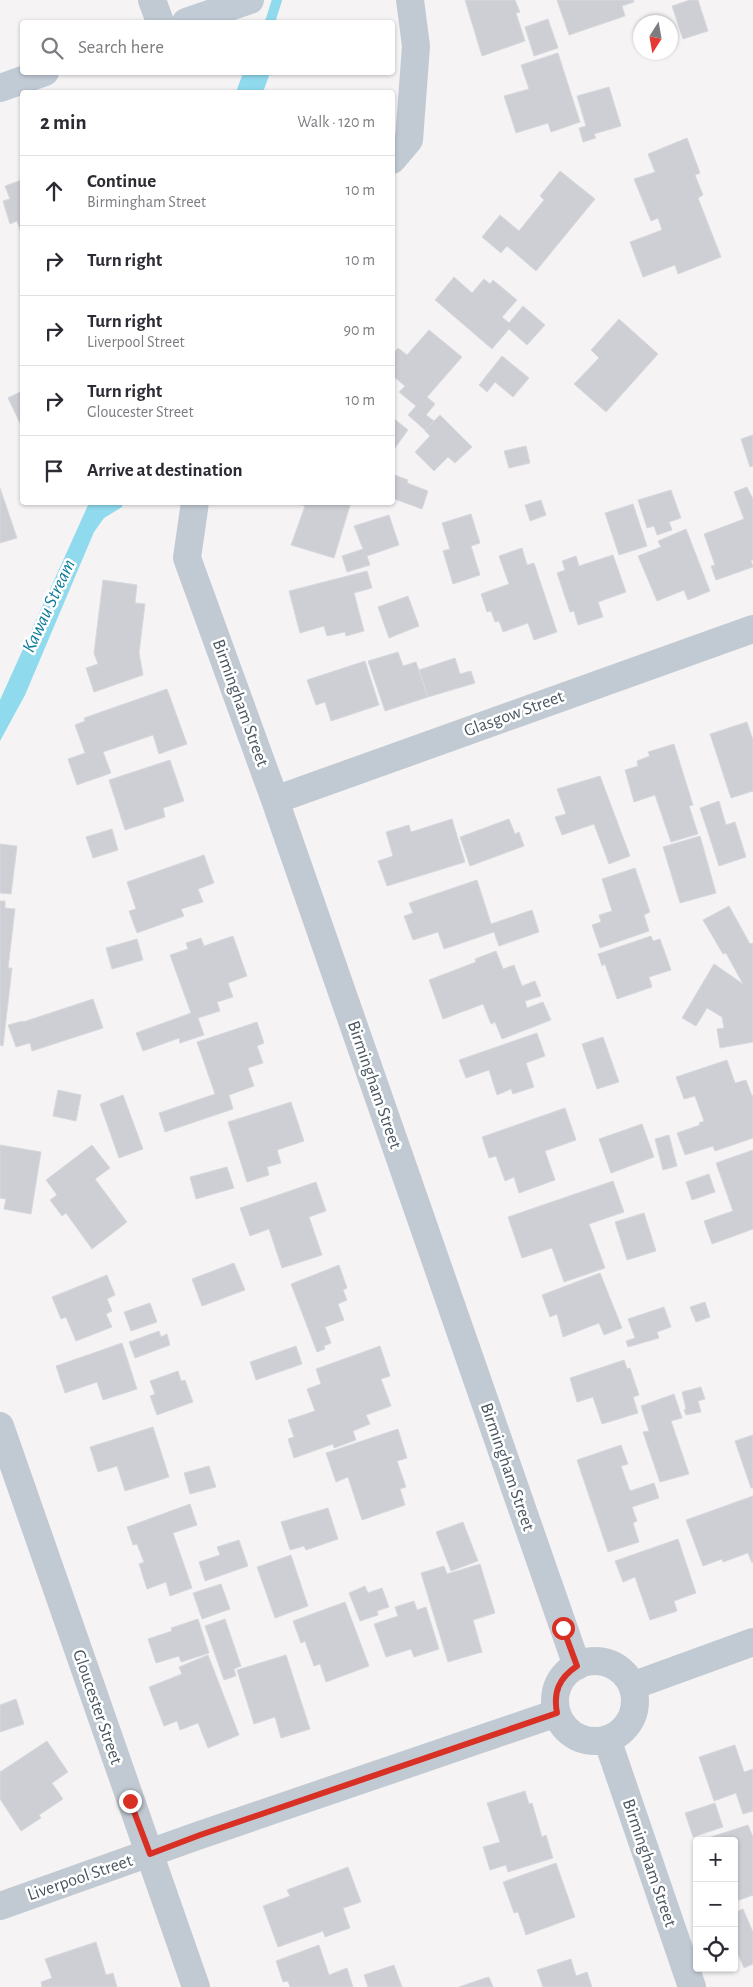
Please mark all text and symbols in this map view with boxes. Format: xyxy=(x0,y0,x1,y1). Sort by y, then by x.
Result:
north arrow xyxy=(633,15,678,60)
search box xyxy=(20,20,395,75)
icon: search xyxy=(38,34,66,62)
text: Search here xyxy=(78,38,164,57)
text: 2 min xyxy=(40,112,87,133)
text: Walk · 120 m xyxy=(297,114,375,130)
text: Continue xyxy=(87,172,156,191)
icon: ahead xyxy=(40,177,68,205)
text: 10 m xyxy=(346,182,375,198)
text: Birmingham Street xyxy=(87,194,206,210)
icon: right xyxy=(40,247,68,275)
text: Turn right xyxy=(87,251,162,270)
text: 10 m xyxy=(346,252,375,268)
text: Turn right xyxy=(87,312,162,331)
icon: right xyxy=(40,317,68,345)
text: 90 m xyxy=(344,322,375,338)
text: Liverpool Street xyxy=(87,334,185,350)
text: Turn right xyxy=(87,382,162,401)
icon: right xyxy=(40,387,68,415)
text: 10 m xyxy=(346,392,375,408)
text: Gloucester Street xyxy=(87,404,194,420)
icon: arrive xyxy=(40,457,68,485)
text: Arrive at destination xyxy=(87,461,243,480)
water label: Kawau Stream xyxy=(19,556,79,656)
street label: Birmingham Street xyxy=(209,637,271,769)
street label: Glasgow Street xyxy=(462,688,567,740)
street label: Birmingham Street xyxy=(344,1019,404,1151)
street label: Birmingham Street xyxy=(477,1401,537,1533)
route start xyxy=(552,1617,575,1640)
street label: Gloucester Street xyxy=(69,1647,125,1767)
route end xyxy=(119,1790,142,1813)
street label: Birmingham Street xyxy=(619,1797,679,1929)
map controls xyxy=(693,1837,738,1972)
button: + xyxy=(693,1837,738,1882)
street label: Liverpool Street xyxy=(25,1852,135,1904)
button: − xyxy=(693,1882,738,1927)
button: locate xyxy=(693,1927,738,1972)

